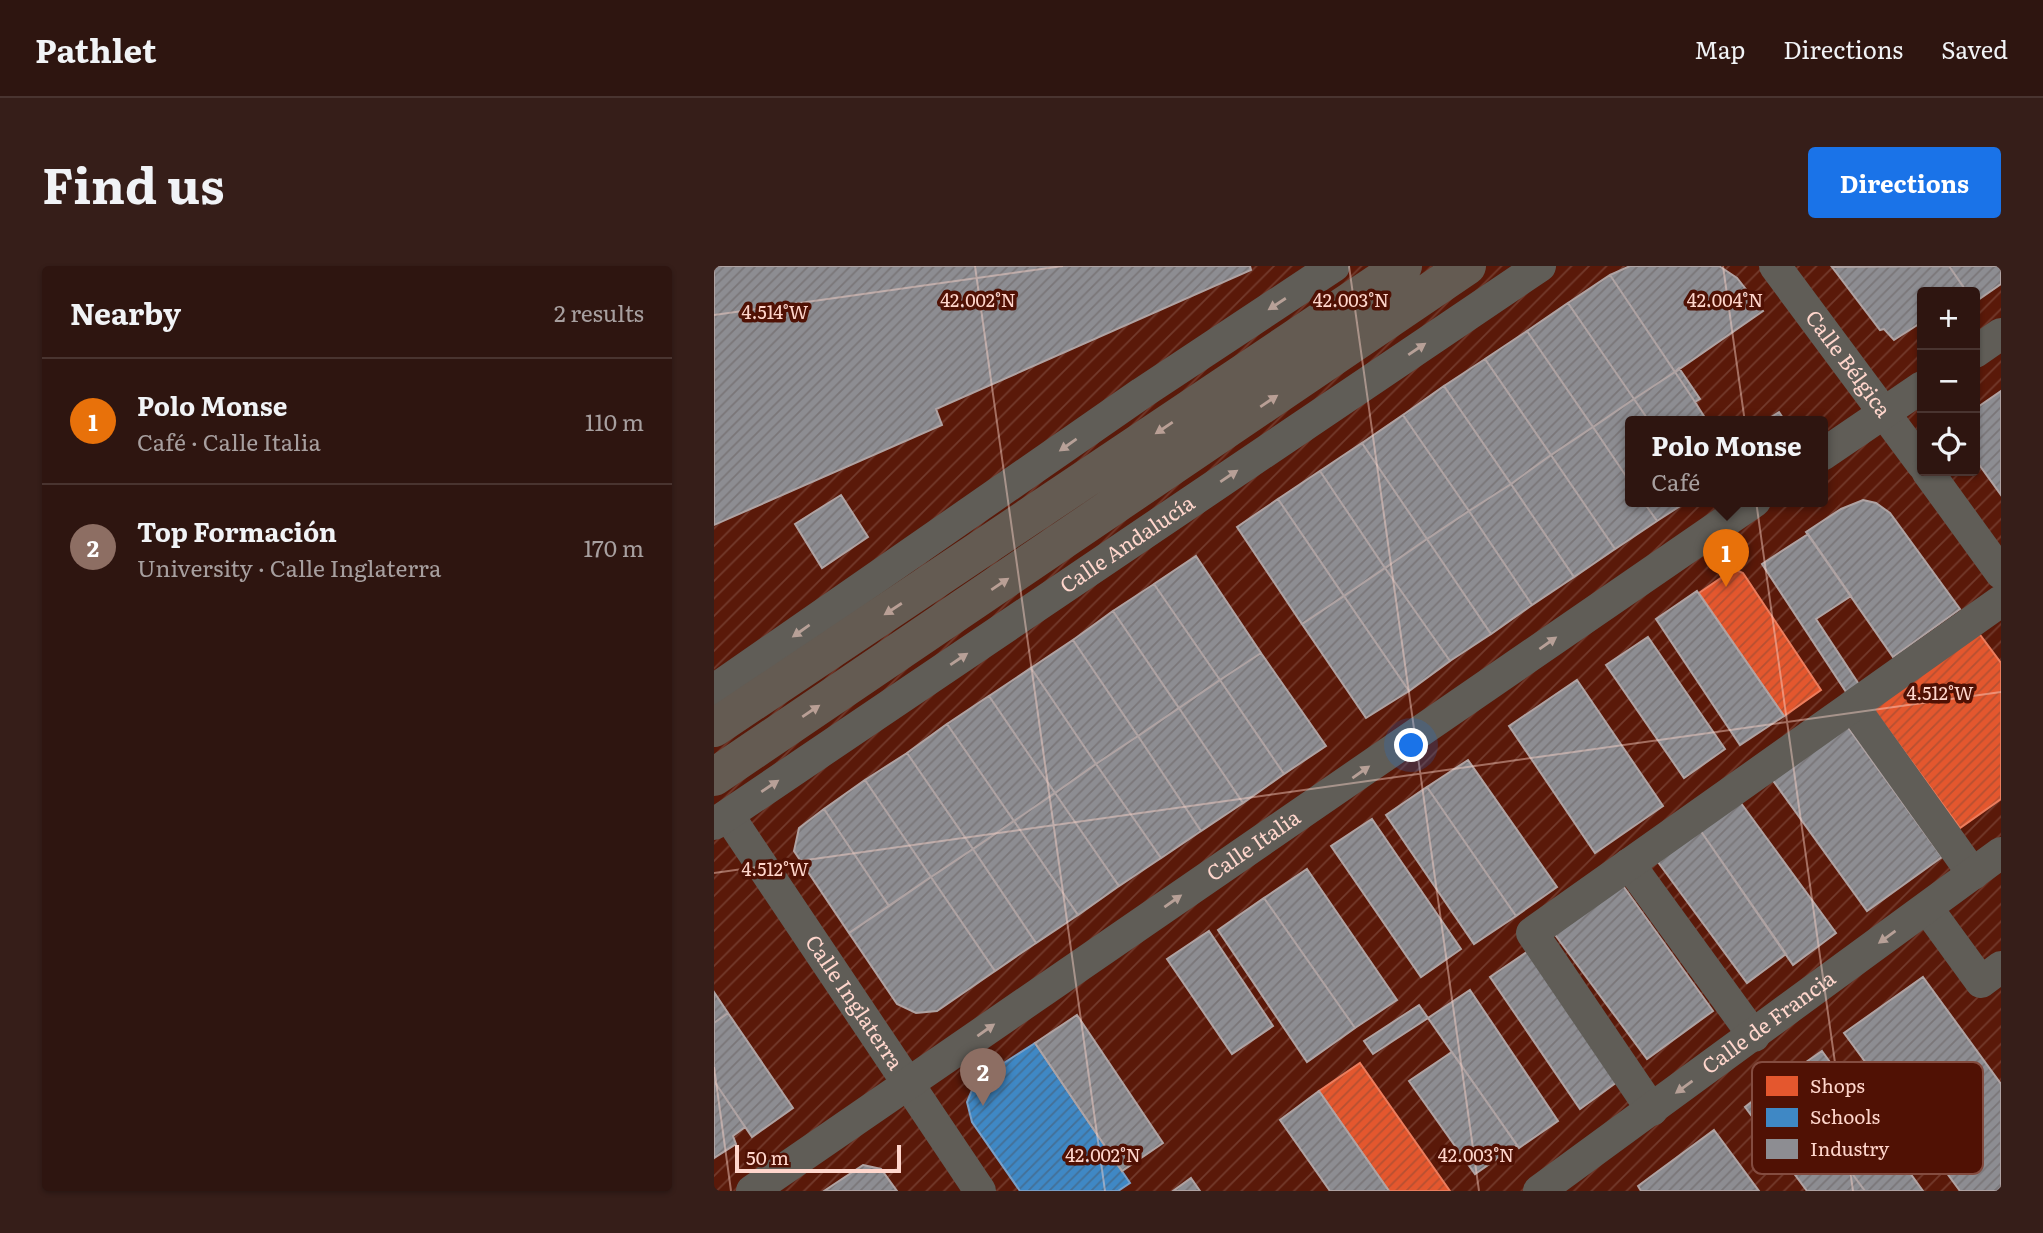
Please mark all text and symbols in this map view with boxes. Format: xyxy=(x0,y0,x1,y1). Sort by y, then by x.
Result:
text: Pathlet xyxy=(35,24,156,73)
text: Map xyxy=(1694,31,1745,66)
text: Directions xyxy=(1783,31,1903,66)
text: Saved xyxy=(1941,31,2008,66)
text: Find us xyxy=(42,146,225,219)
button: Directions xyxy=(1808,147,2001,218)
text: 42.002°N xyxy=(940,286,1016,313)
text: 42.003°N xyxy=(1313,286,1389,313)
text: 42.004°N xyxy=(1687,286,1763,313)
map controls xyxy=(1917,287,1980,476)
button: + xyxy=(1917,287,1980,350)
text: Nearby xyxy=(70,290,181,334)
text: 2 results xyxy=(554,295,644,329)
one-way arrow xyxy=(1267,297,1287,310)
text: 4.514°W xyxy=(742,298,809,325)
street label: Calle Bélgica xyxy=(1799,302,1900,423)
one-way arrow xyxy=(1408,342,1426,356)
button: − xyxy=(1917,350,1980,413)
text: Polo Monse xyxy=(137,385,287,424)
one-way arrow xyxy=(1260,394,1278,408)
text: 1 xyxy=(88,404,98,438)
text: 110 m xyxy=(585,404,644,438)
button: locate xyxy=(1917,413,1980,476)
popup xyxy=(1625,416,1828,507)
one-way arrow xyxy=(1154,421,1173,434)
text: Café · Calle Italia xyxy=(137,424,321,458)
text: Polo Monse xyxy=(1651,425,1802,464)
one-way arrow xyxy=(1059,438,1077,452)
text: Café xyxy=(1651,464,1700,498)
one-way arrow xyxy=(1220,469,1238,483)
street label: Calle Andalucía xyxy=(1053,486,1200,599)
text: Top Formación xyxy=(137,511,337,550)
pin: 1 xyxy=(1703,529,1749,587)
text: 2 xyxy=(87,530,99,564)
text: 170 m xyxy=(583,530,644,564)
text: University · Calle Inglaterra xyxy=(137,550,441,584)
one-way arrow xyxy=(990,578,1009,591)
one-way arrow xyxy=(884,603,903,616)
one-way arrow xyxy=(792,624,810,638)
one-way arrow xyxy=(1539,637,1558,650)
one-way arrow xyxy=(949,652,969,665)
text: 4.512°W xyxy=(1906,679,1974,706)
one-way arrow xyxy=(801,705,821,718)
your location xyxy=(1394,728,1428,762)
one-way arrow xyxy=(1352,765,1370,779)
one-way arrow xyxy=(761,780,780,793)
street label: Calle Italia xyxy=(1199,800,1306,887)
text: 4.512°W xyxy=(741,855,809,882)
one-way arrow xyxy=(1164,895,1183,908)
street label: Calle Inglaterra xyxy=(799,928,913,1076)
one-way arrow xyxy=(1878,930,1896,944)
street label: Calle de Francia xyxy=(1694,961,1841,1080)
one-way arrow xyxy=(977,1023,995,1037)
pin: 2 xyxy=(960,1048,1006,1106)
legend xyxy=(1752,1062,1983,1174)
text: Shops xyxy=(1810,1071,1865,1099)
one-way arrow xyxy=(1675,1080,1693,1094)
text: Schools xyxy=(1810,1102,1881,1130)
text: Industry xyxy=(1810,1134,1889,1162)
text: 42.002°N xyxy=(1065,1141,1141,1168)
text: 42.003°N xyxy=(1438,1141,1514,1168)
scale bar xyxy=(735,1142,901,1174)
text: 50 m xyxy=(746,1143,789,1171)

